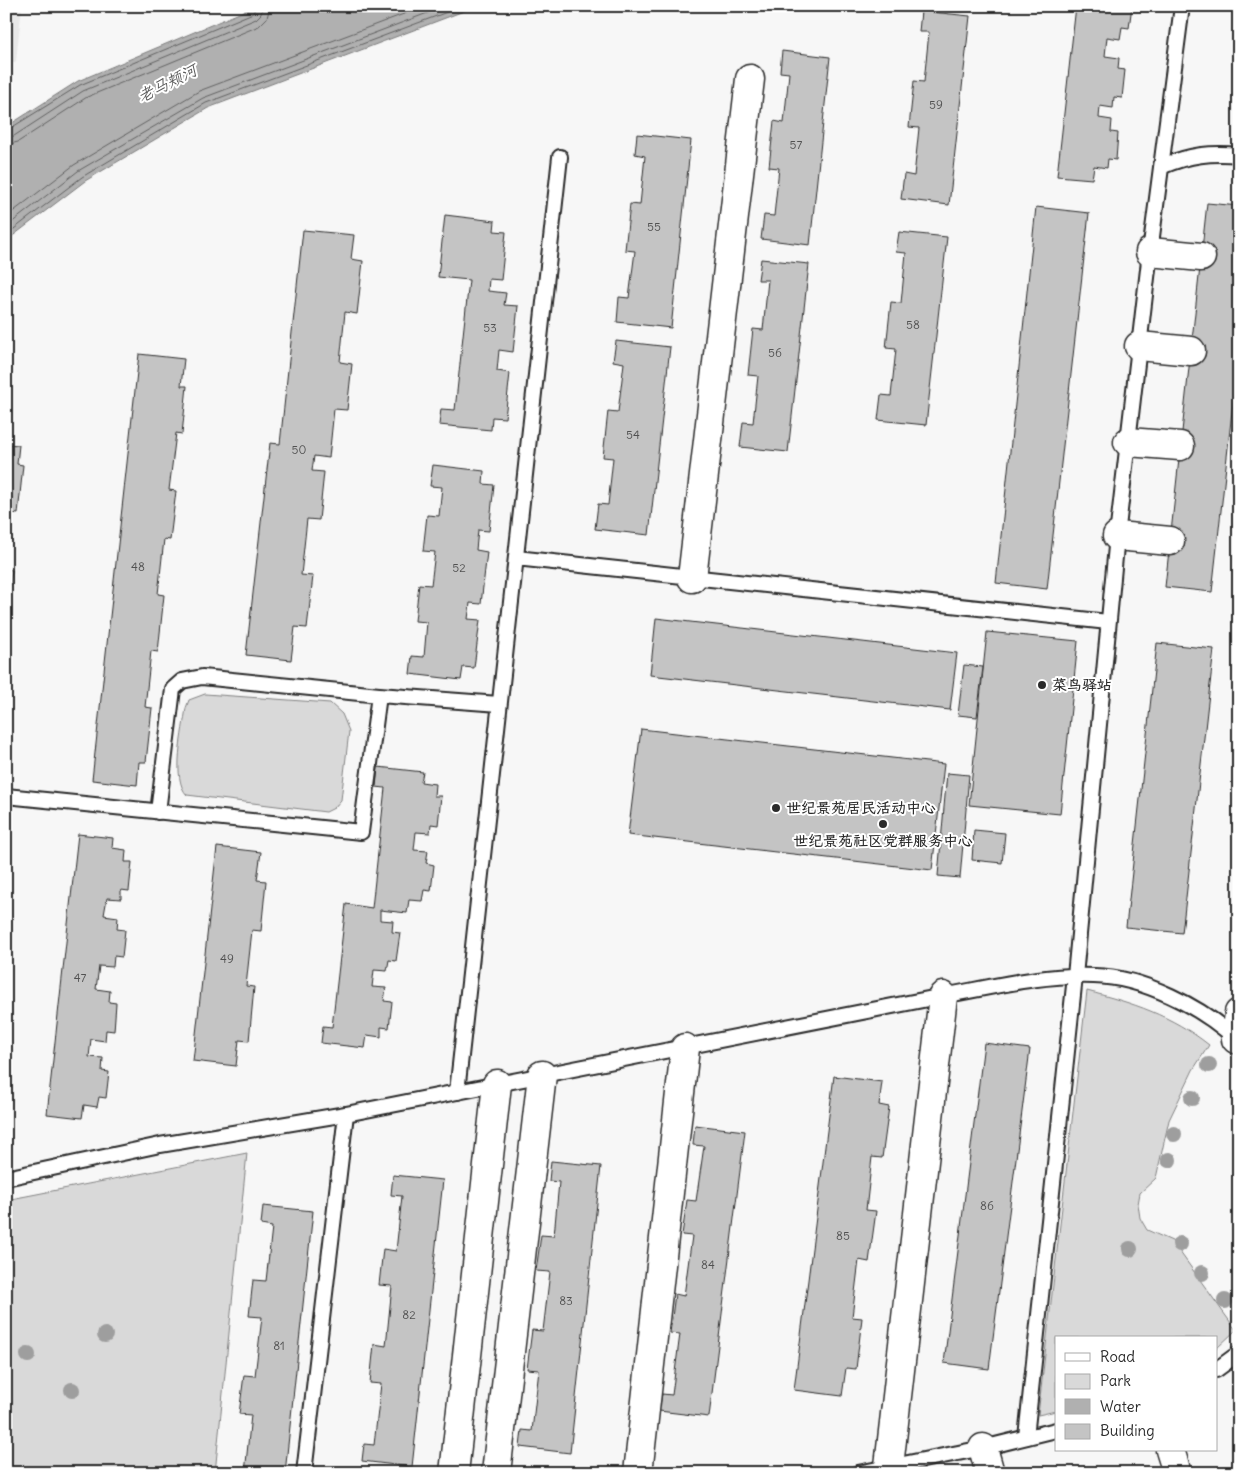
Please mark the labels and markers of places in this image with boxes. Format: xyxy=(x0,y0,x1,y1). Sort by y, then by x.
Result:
place label: 菜鸟驿站 xyxy=(1052,675,1112,694)
marker: 菜鸟驿站 xyxy=(1036,679,1048,691)
place label: 世纪景苑居民活动中心 xyxy=(786,798,936,817)
marker: 世纪景苑居民活动中心 xyxy=(770,802,782,814)
marker: 世纪景苑社区党群服务中心 xyxy=(877,818,889,830)
place label: 世纪景苑社区党群服务中心 xyxy=(793,831,973,850)

